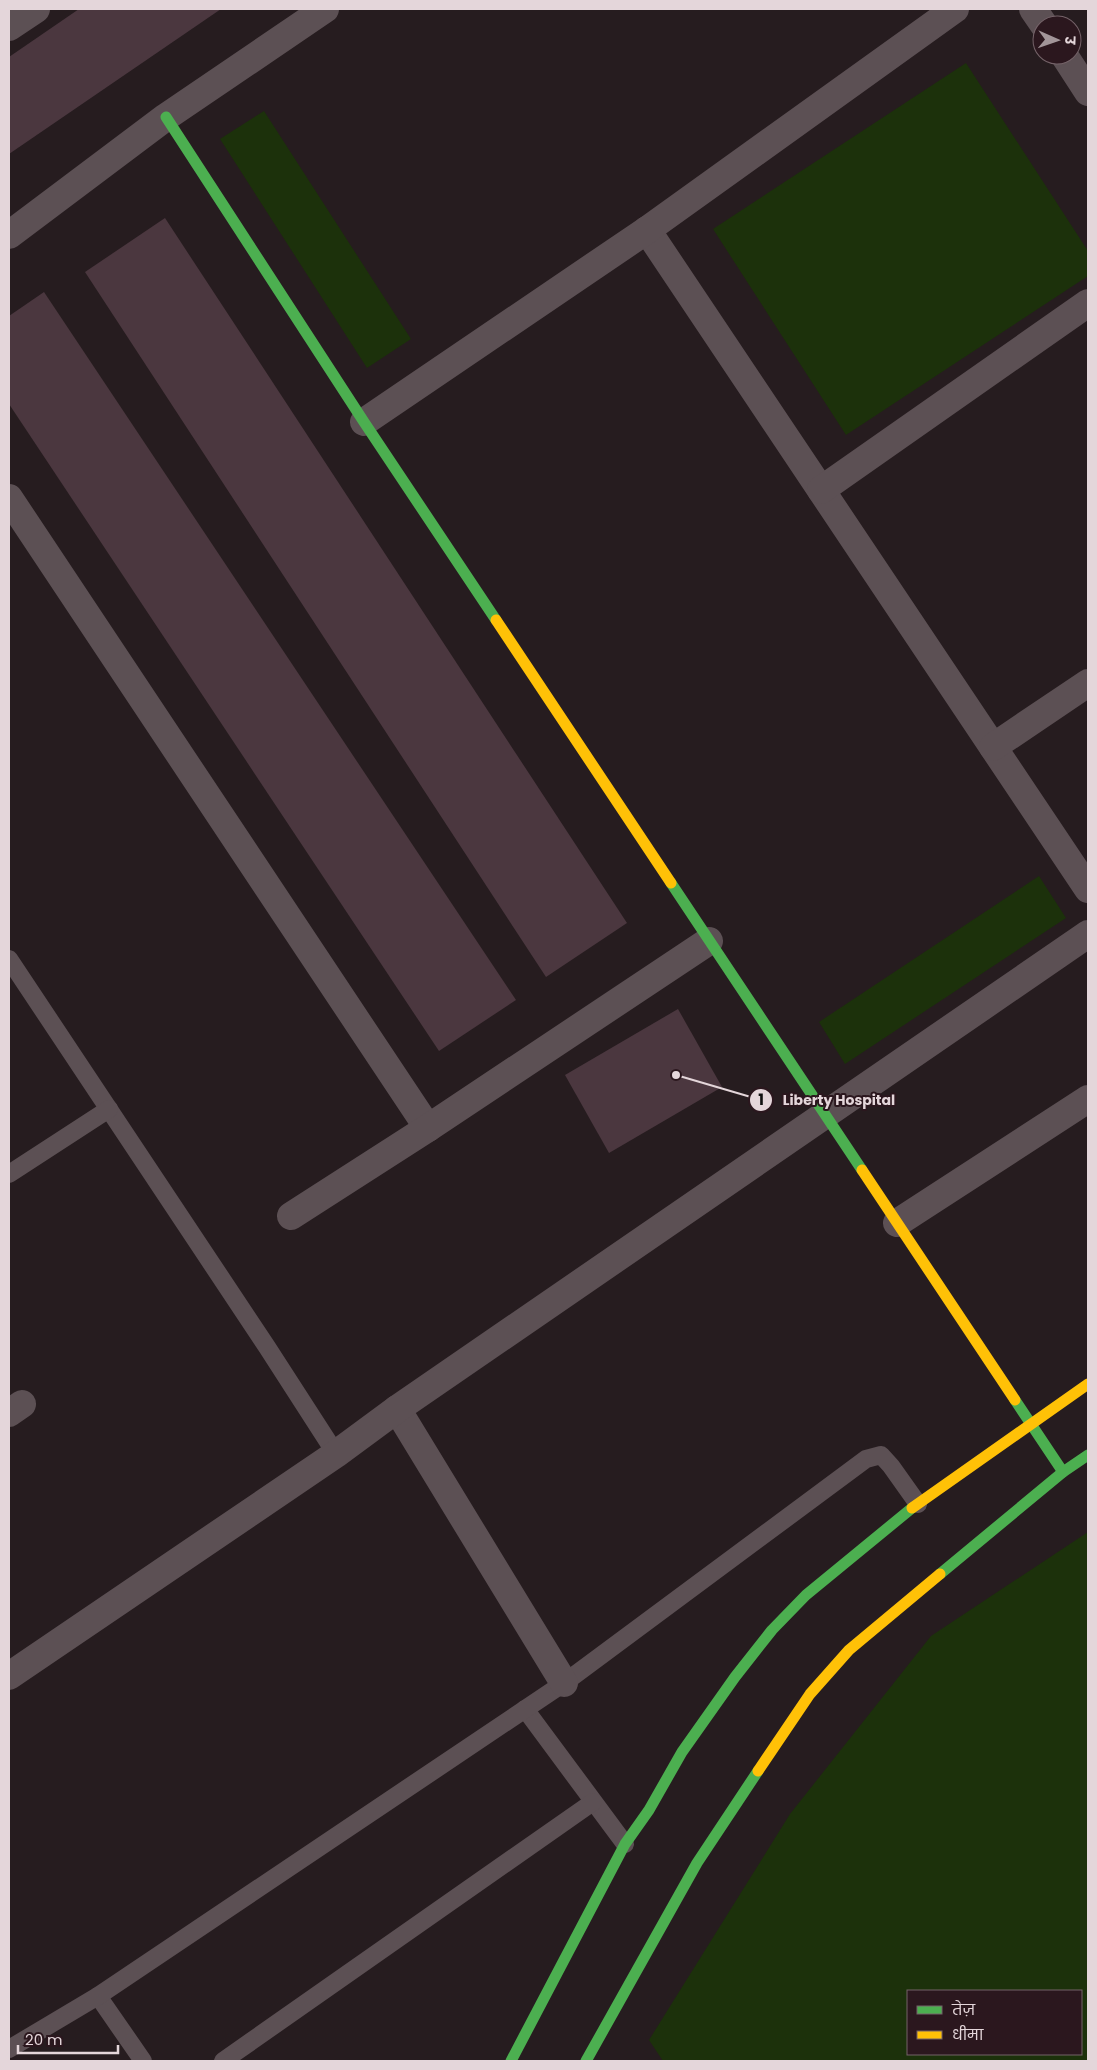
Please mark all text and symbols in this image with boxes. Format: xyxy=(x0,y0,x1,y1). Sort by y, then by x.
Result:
north arrow xyxy=(1032,15,1082,65)
text: उ xyxy=(1060,35,1080,46)
callout: Liberty Hospital xyxy=(748,1085,906,1114)
text: 1 xyxy=(758,1089,764,1110)
text: Liberty Hospital xyxy=(783,1090,895,1110)
legend xyxy=(907,1990,1082,2055)
text: तेज़ xyxy=(951,1999,975,2020)
scale bar xyxy=(18,2022,118,2054)
text: धीमा xyxy=(952,2024,984,2045)
text: 20 m xyxy=(25,2029,63,2050)

